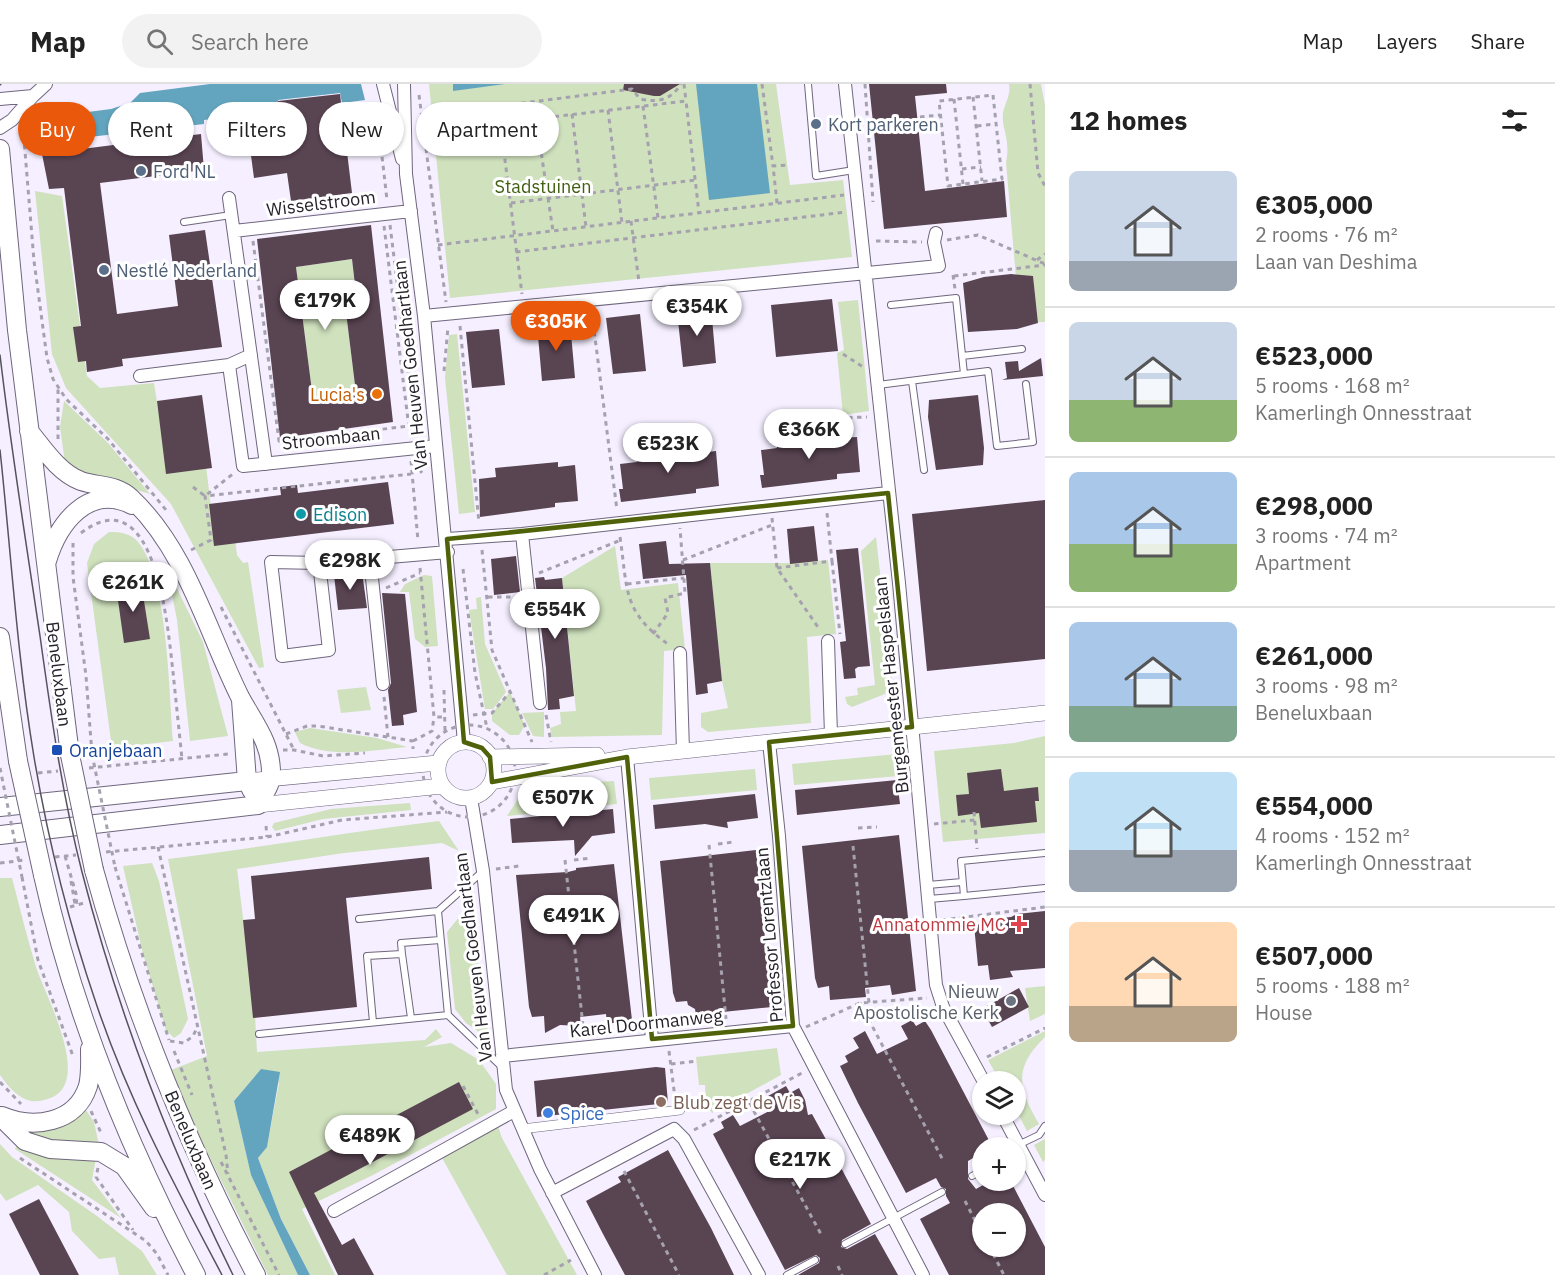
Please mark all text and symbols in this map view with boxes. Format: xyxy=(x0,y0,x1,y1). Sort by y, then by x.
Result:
search box xyxy=(122,14,542,68)
text: Map xyxy=(30,23,86,60)
icon: search xyxy=(143,25,176,58)
text: Search here xyxy=(191,27,309,56)
text: Map xyxy=(1303,27,1343,55)
text: Layers xyxy=(1376,27,1438,55)
text: Share xyxy=(1471,27,1525,55)
chip: Buy xyxy=(18,102,96,156)
chip: Rent xyxy=(108,102,194,156)
chip: Filters xyxy=(206,102,307,156)
chip: New xyxy=(319,102,404,156)
chip: Apartment xyxy=(416,102,559,156)
text: 12 homes xyxy=(1069,103,1187,137)
icon: filters xyxy=(1498,104,1531,137)
place label: Kort parkeren xyxy=(828,113,939,136)
marker: Kort parkeren xyxy=(809,117,823,131)
place label: Ford NL xyxy=(153,160,216,183)
marker: Ford NL xyxy=(134,164,148,178)
park label: Stadstuinen xyxy=(495,175,591,198)
street label: Wisselstroom xyxy=(265,185,377,221)
text: €305,000 xyxy=(1255,187,1373,221)
icon: home xyxy=(1117,195,1189,267)
text: 2 rooms · 76 m² xyxy=(1255,221,1398,248)
text: Laan van Deshima xyxy=(1255,248,1418,275)
place label: Nestlé Nederland xyxy=(116,259,257,282)
street label: Van Heuven Goedhartlaan xyxy=(388,259,432,471)
marker: Nestlé Nederland xyxy=(97,263,111,277)
pin: €179K xyxy=(283,280,367,331)
text: €179K xyxy=(294,286,356,313)
pin: €354K xyxy=(655,286,739,337)
text: €354K xyxy=(666,292,728,319)
pin: €305K xyxy=(514,301,598,352)
text: €305K xyxy=(525,307,587,334)
text: €523,000 xyxy=(1255,338,1373,372)
icon: home xyxy=(1117,346,1189,418)
text: 5 rooms · 168 m² xyxy=(1255,372,1410,399)
place label: Lucia's xyxy=(310,383,365,406)
marker: Lucia's xyxy=(370,387,384,401)
text: Kamerlingh Onnesstraat xyxy=(1255,399,1472,426)
pin: €366K xyxy=(767,409,851,460)
text: €366K xyxy=(778,415,840,442)
street label: Stroombaan xyxy=(281,421,381,455)
pin: €523K xyxy=(626,423,710,474)
text: €523K xyxy=(637,429,699,456)
text: €298,000 xyxy=(1255,488,1373,522)
icon: home xyxy=(1117,496,1189,568)
place label: Edison xyxy=(313,503,367,526)
marker: Edison xyxy=(294,507,308,521)
text: 3 rooms · 74 m² xyxy=(1255,522,1398,549)
pin: €298K xyxy=(308,540,392,591)
text: €298K xyxy=(319,546,381,573)
text: Apartment xyxy=(1255,549,1351,576)
pin: €261K xyxy=(91,562,175,613)
text: €261K xyxy=(102,568,164,595)
street label: Burgemeester Haspelslaan xyxy=(868,575,914,795)
pin: €554K xyxy=(513,589,597,640)
text: €554K xyxy=(524,595,586,622)
street label: Beneluxbaan xyxy=(41,620,77,728)
text: €261,000 xyxy=(1255,638,1373,672)
icon: home xyxy=(1117,646,1189,718)
text: 3 rooms · 98 m² xyxy=(1255,672,1398,699)
text: Beneluxbaan xyxy=(1255,699,1373,726)
place label: Oranjebaan xyxy=(69,739,162,762)
marker: Oranjebaan xyxy=(50,743,64,757)
pin: €507K xyxy=(521,777,605,828)
text: €507K xyxy=(532,783,594,810)
text: €554,000 xyxy=(1255,788,1373,822)
icon: home xyxy=(1117,796,1189,868)
text: 4 rooms · 152 m² xyxy=(1255,822,1410,849)
street label: Professor Lorentzlaan xyxy=(750,846,788,1024)
text: Kamerlingh Onnesstraat xyxy=(1255,849,1472,876)
street label: Van Heuven Goedhartlaan xyxy=(449,851,497,1063)
pin: €491K xyxy=(532,895,616,946)
text: €491K xyxy=(543,901,605,928)
place label: Annatommie MC xyxy=(872,913,1006,936)
marker: Annatommie MC xyxy=(1010,915,1028,933)
text: €507,000 xyxy=(1255,938,1373,972)
icon: home xyxy=(1117,946,1189,1018)
text: 5 rooms · 188 m² xyxy=(1255,972,1410,999)
place label: Nieuw Apostolische Kerk xyxy=(853,980,1000,1024)
marker: Nieuw Apostolische Kerk xyxy=(1004,994,1018,1008)
text: House xyxy=(1255,999,1312,1026)
street label: Karel Doormanweg xyxy=(568,1003,724,1042)
map controls xyxy=(972,1071,1026,1257)
button: layers xyxy=(972,1071,1026,1125)
street label: Beneluxbaan xyxy=(160,1087,222,1193)
place label: Blub zegt de Vis xyxy=(673,1091,801,1114)
marker: Blub zegt de Vis xyxy=(654,1095,668,1109)
place label: Spice xyxy=(560,1102,604,1125)
marker: Spice xyxy=(541,1106,555,1120)
pin: €489K xyxy=(328,1115,412,1166)
text: €489K xyxy=(339,1121,401,1148)
button: + xyxy=(972,1137,1026,1191)
pin: €217K xyxy=(758,1139,842,1190)
text: €217K xyxy=(769,1145,831,1172)
button: − xyxy=(972,1203,1026,1257)

